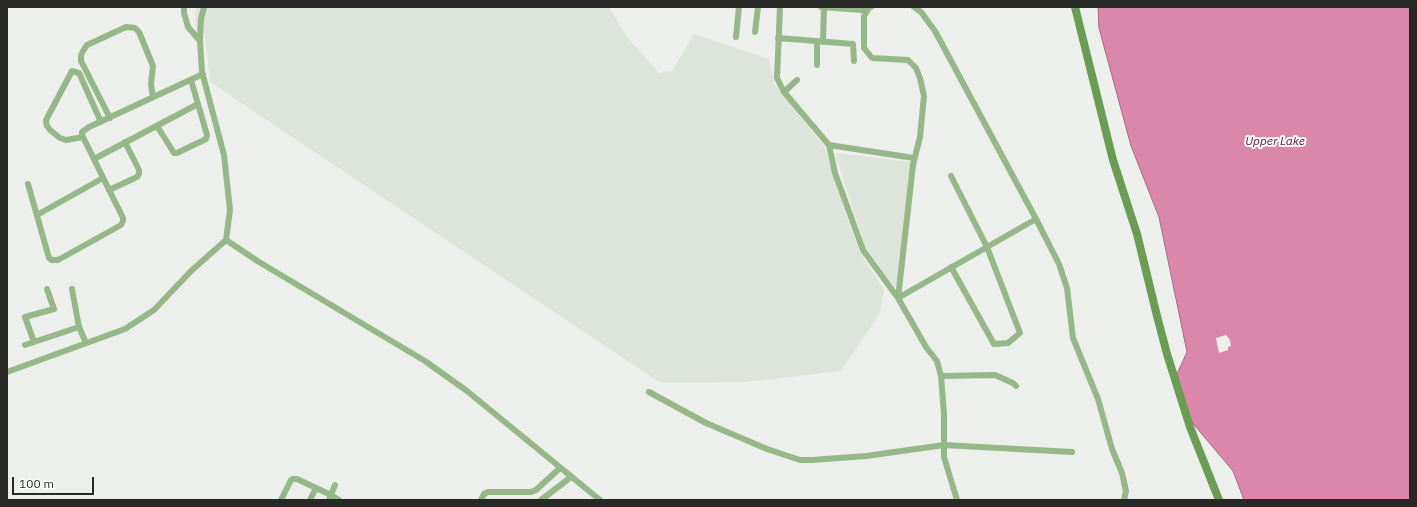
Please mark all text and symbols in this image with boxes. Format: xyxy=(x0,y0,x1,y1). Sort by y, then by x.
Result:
water label: Upper Lake xyxy=(1245,135,1305,149)
scale bar xyxy=(14,469,96,495)
text: 100 m xyxy=(19,476,54,491)

